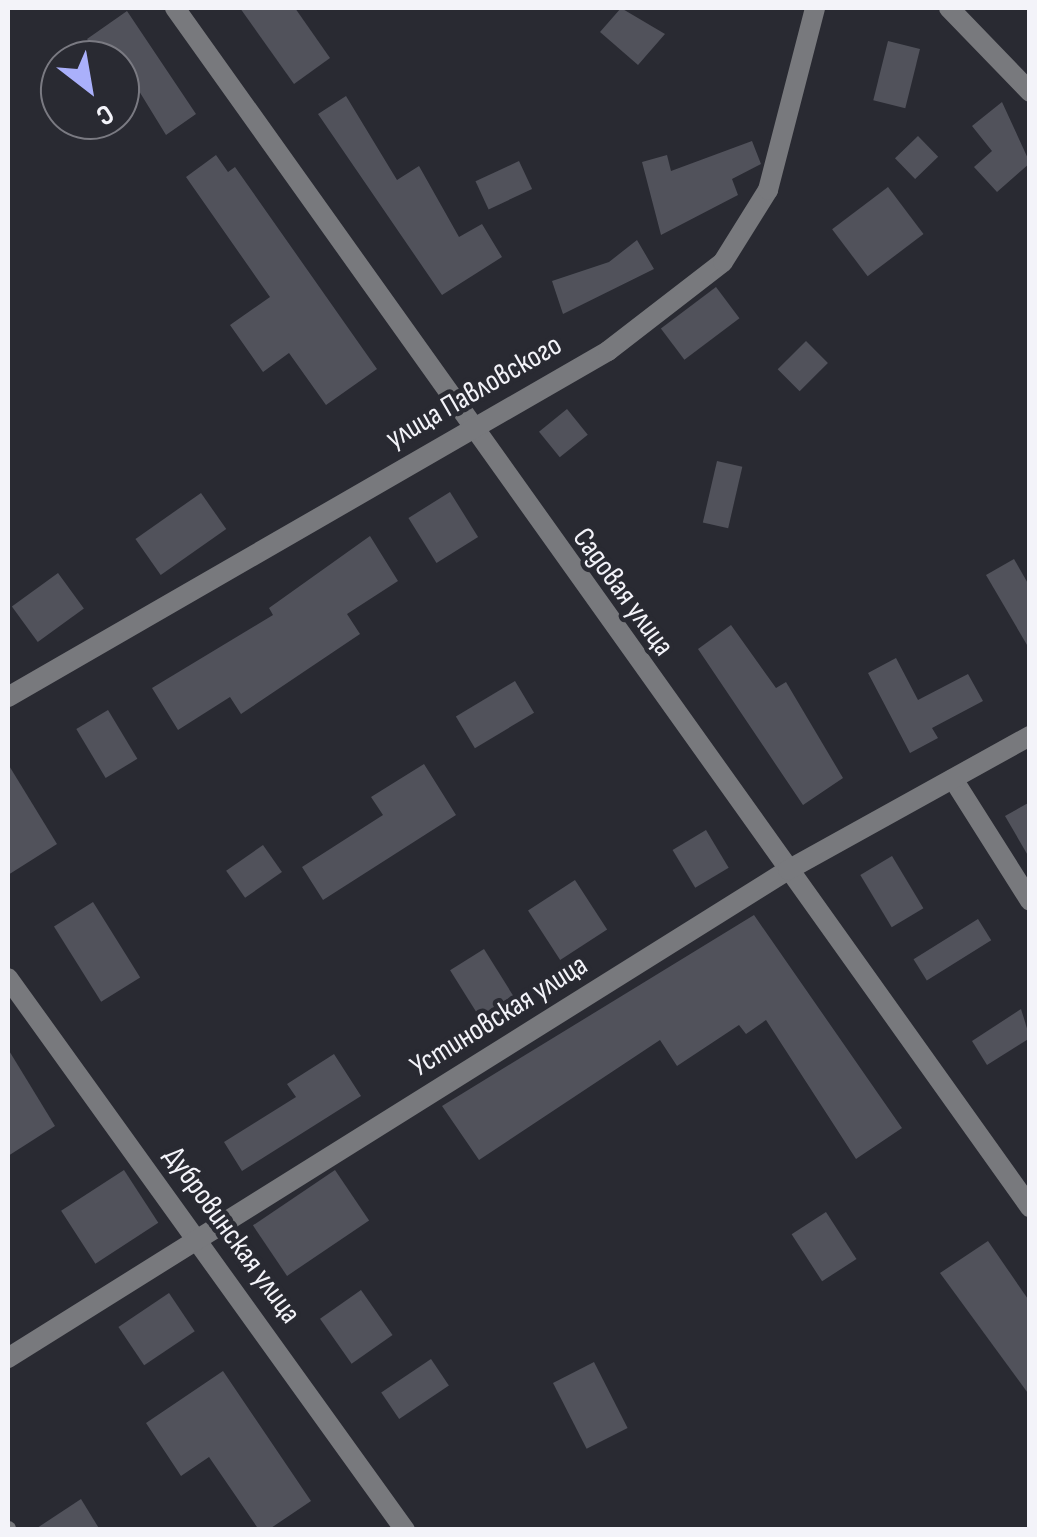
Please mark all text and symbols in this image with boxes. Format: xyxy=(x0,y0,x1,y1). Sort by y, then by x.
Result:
north arrow xyxy=(40,40,140,140)
text: С xyxy=(90,97,119,132)
street label: улица Павловского xyxy=(380,327,568,457)
street label: Садовая улица xyxy=(564,521,682,663)
street label: Устиновская улица xyxy=(404,947,594,1085)
street label: Дубровинская улица xyxy=(156,1139,308,1331)

